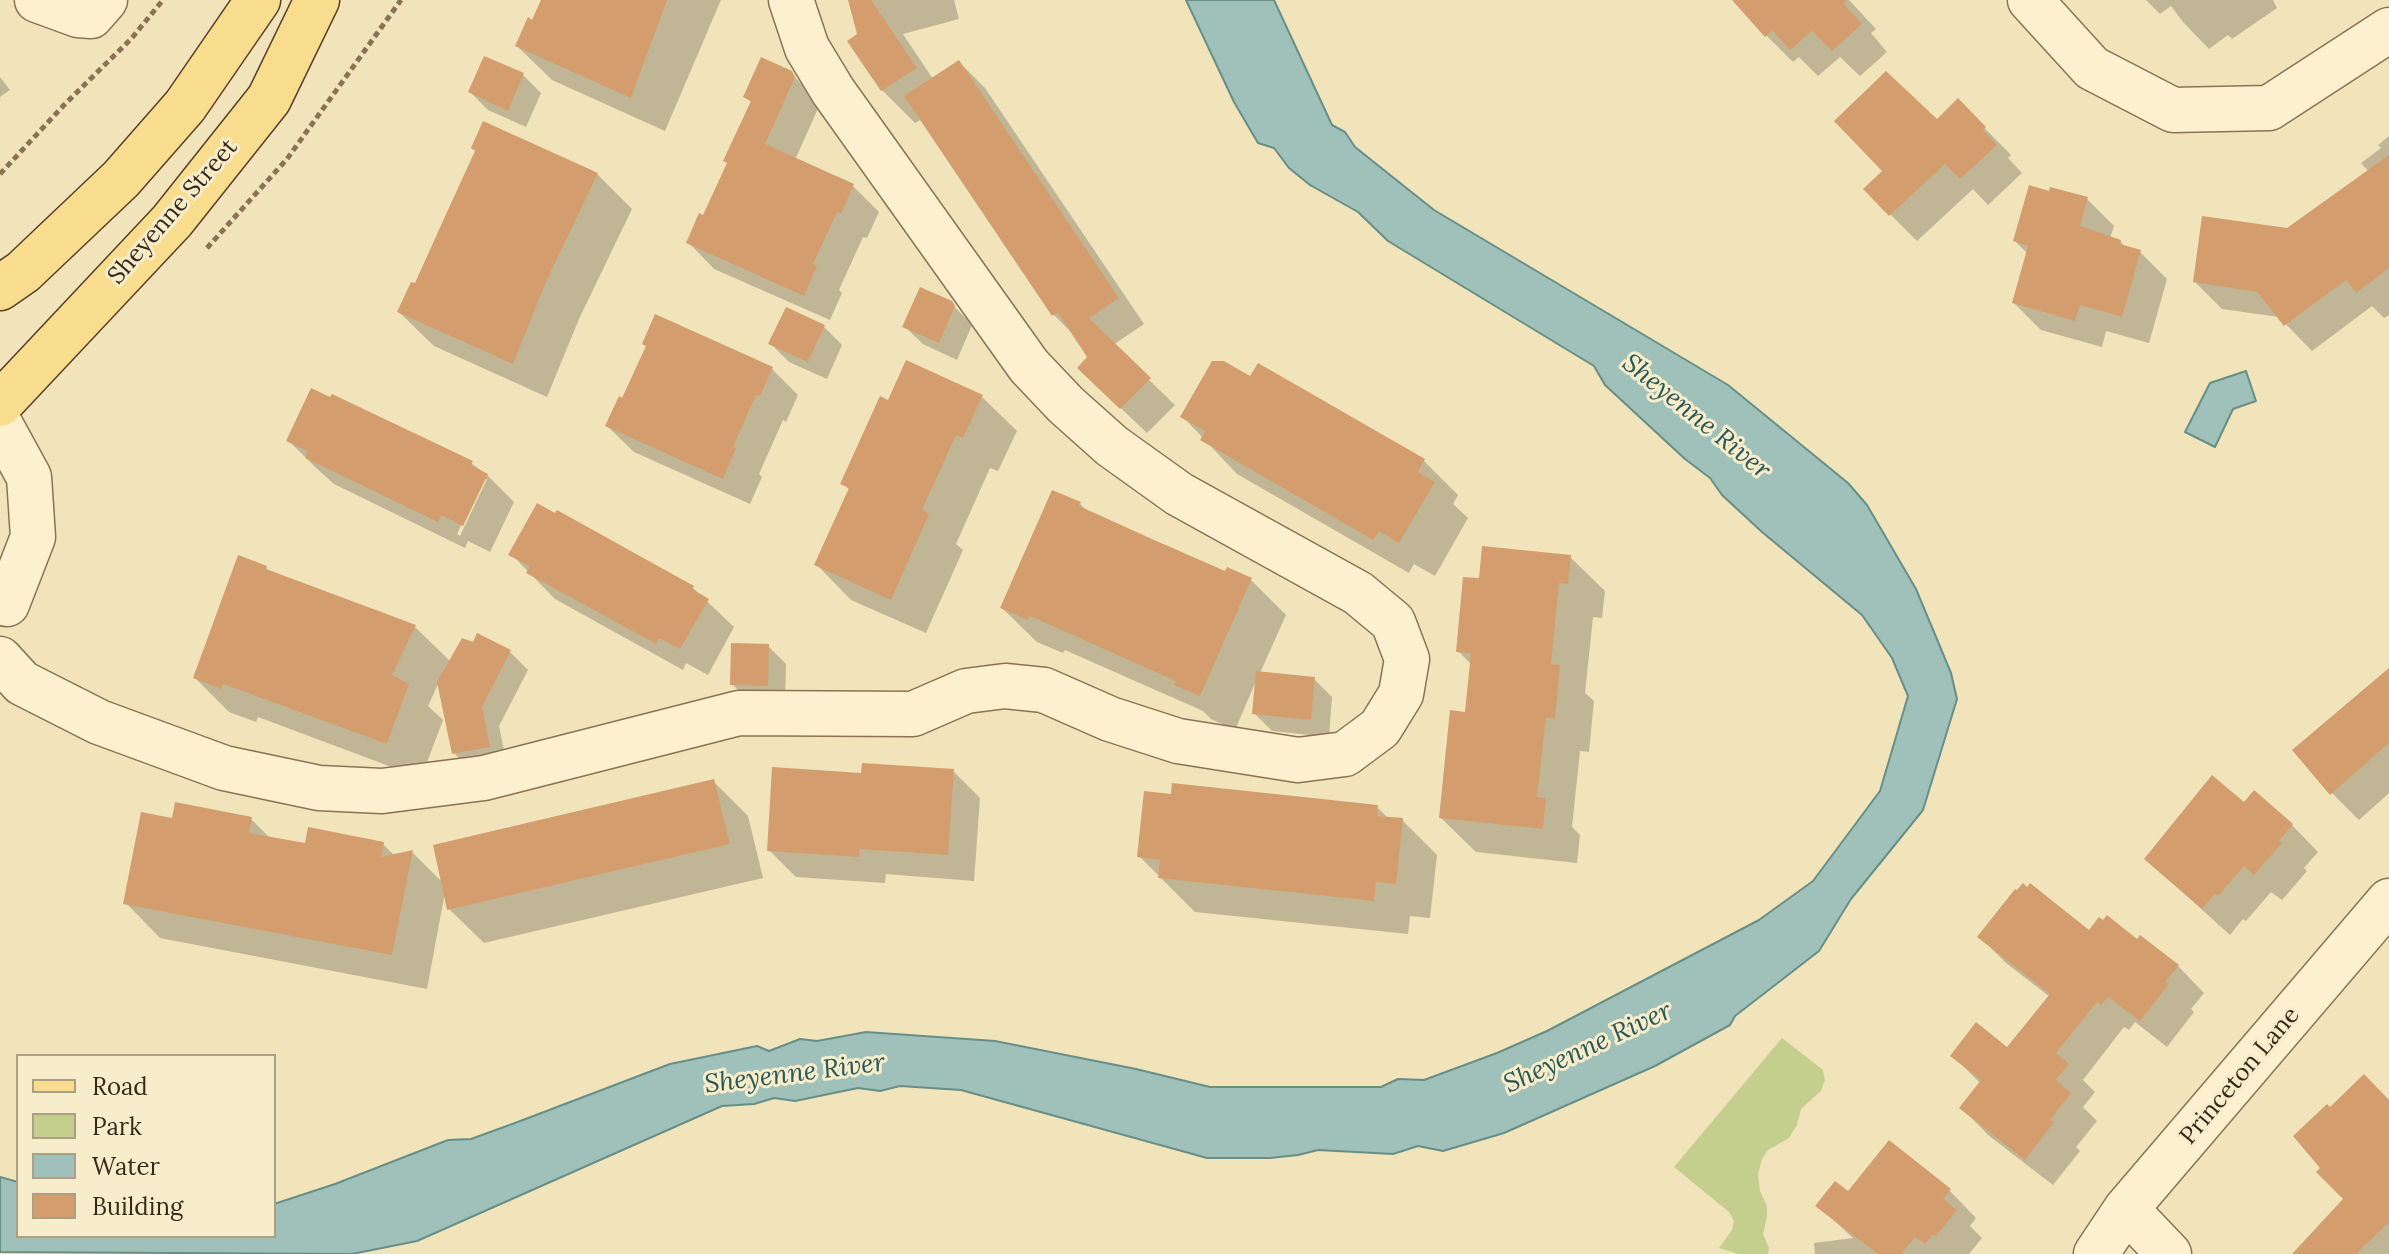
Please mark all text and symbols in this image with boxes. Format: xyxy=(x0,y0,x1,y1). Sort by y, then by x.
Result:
street label: Sheyenne Street xyxy=(102,134,244,290)
water label: Sheyenne River xyxy=(1616,348,1776,486)
water label: Sheyenne River xyxy=(1499,995,1677,1101)
street label: Princeton Lane xyxy=(2174,1002,2306,1150)
water label: Sheyenne River xyxy=(703,1047,887,1101)
legend xyxy=(16,1054,276,1238)
text: Road xyxy=(92,1071,148,1102)
text: Park xyxy=(92,1111,142,1142)
text: Water xyxy=(92,1151,160,1182)
text: Building xyxy=(92,1191,183,1222)

